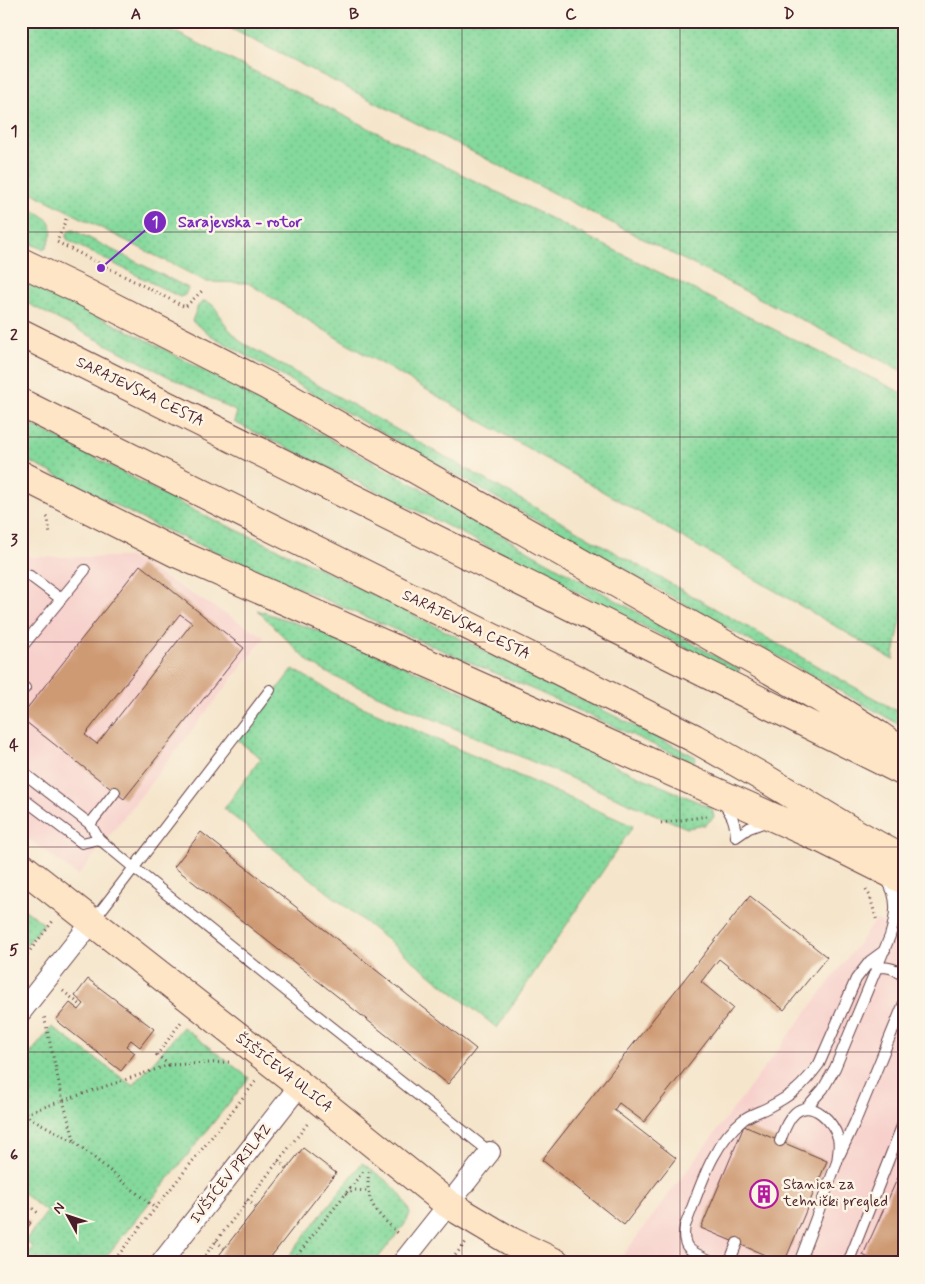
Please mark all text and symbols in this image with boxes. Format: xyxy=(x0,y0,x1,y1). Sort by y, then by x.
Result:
text: A xyxy=(131,4,141,25)
text: B xyxy=(349,4,359,25)
text: C xyxy=(565,4,577,25)
text: D xyxy=(783,4,795,25)
text: 1 xyxy=(10,121,18,142)
callout: Sarajevska - rotor xyxy=(143,206,312,237)
text: Sarajevska - rotor xyxy=(178,212,302,233)
text: 1 xyxy=(152,213,158,233)
text: 2 xyxy=(10,325,18,346)
street label: SARAJEVSKA CESTA xyxy=(73,352,207,432)
text: 3 xyxy=(10,530,18,551)
street label: SARAJEVSKA CESTA xyxy=(399,585,533,665)
text: 4 xyxy=(9,735,19,756)
text: 5 xyxy=(9,940,19,961)
street label: ŠIŠIĆEVA ULICA xyxy=(231,1027,338,1117)
street label: IVŠIĆEV PRILAZ xyxy=(184,1118,277,1228)
text: 6 xyxy=(10,1145,18,1166)
place label: Stanica za tehnički pregled xyxy=(782,1175,888,1212)
building icon: Stanica za tehnički pregled xyxy=(749,1179,779,1209)
north arrow xyxy=(42,1192,92,1242)
text: N xyxy=(49,1199,69,1218)

